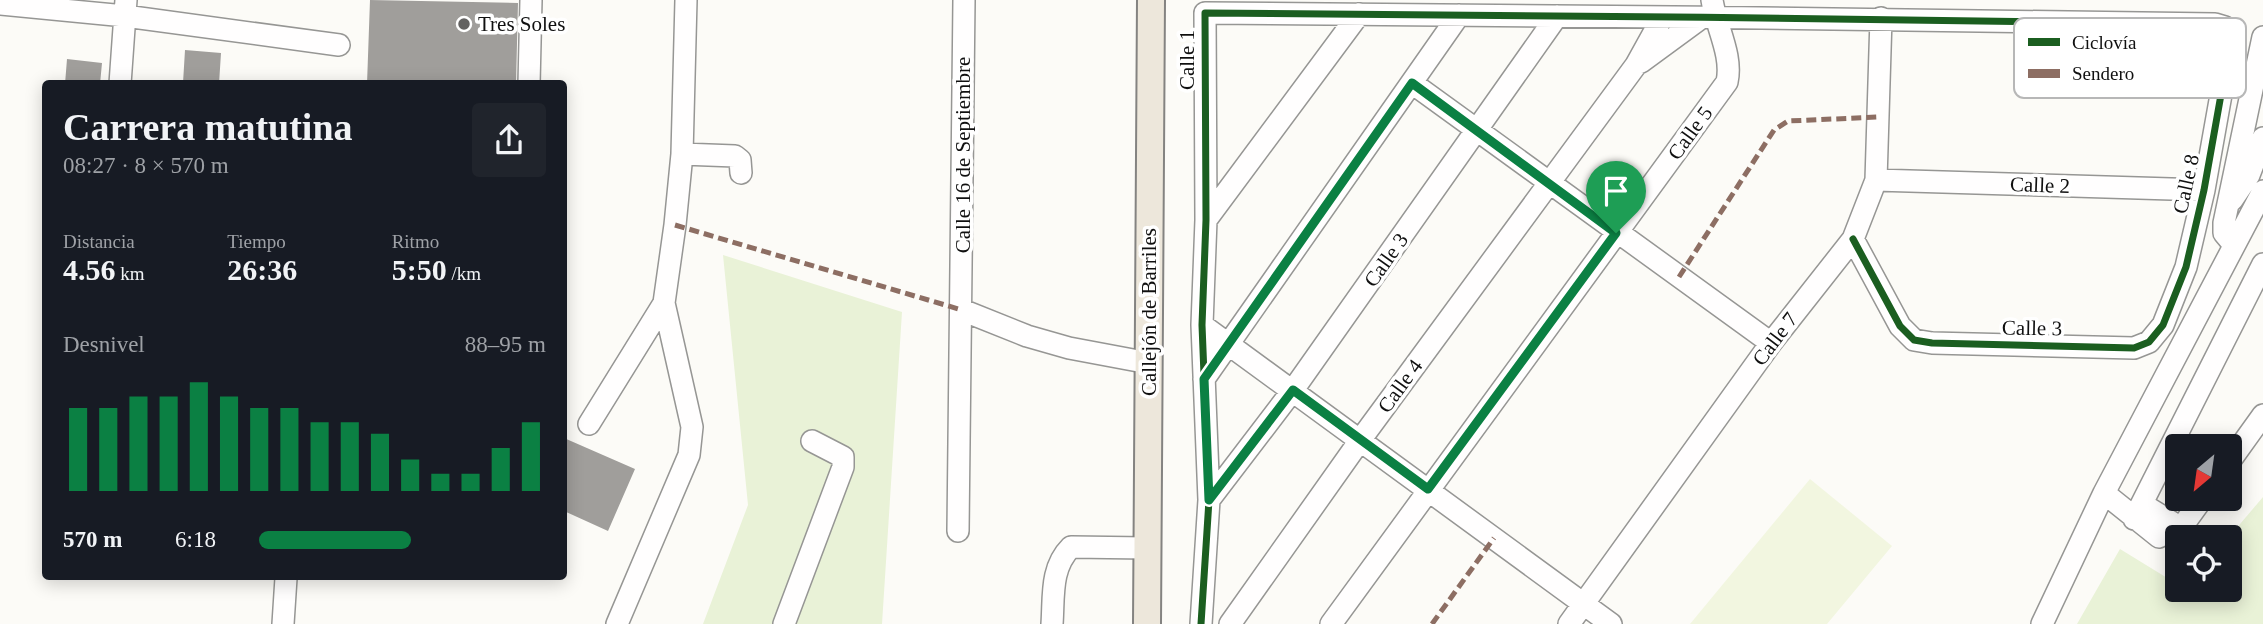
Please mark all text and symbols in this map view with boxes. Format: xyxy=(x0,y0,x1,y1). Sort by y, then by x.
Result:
place label: Tres Soles xyxy=(478,12,565,36)
marker: Tres Soles xyxy=(456,16,472,32)
legend xyxy=(2014,18,2246,98)
street label: Calle 1 xyxy=(1175,30,1199,90)
text: Ciclovía xyxy=(2072,32,2137,53)
street label: Calle 16 de Septiembre xyxy=(951,57,975,253)
text: Sendero xyxy=(2072,63,2134,84)
street label: Calle 5 xyxy=(1663,102,1717,164)
button: share xyxy=(472,103,546,177)
text: Carrera matutina xyxy=(63,106,353,148)
street label: Calle 8 xyxy=(2168,152,2204,216)
text: 08:27 · 8 × 570 m xyxy=(63,153,229,178)
pin xyxy=(1586,161,1646,233)
icon: arrive xyxy=(1597,172,1635,210)
street label: Calle 2 xyxy=(2010,172,2070,198)
street label: Callejón de Barriles xyxy=(1137,228,1161,396)
street label: Calle 3 xyxy=(1359,229,1413,291)
text: Distancia xyxy=(63,231,135,252)
text: Tiempo xyxy=(227,231,286,252)
text: Ritmo xyxy=(392,231,439,252)
text: 4.56 xyxy=(63,253,116,286)
text: 26:36 xyxy=(227,253,297,286)
text: 5:50 xyxy=(392,253,447,286)
text: km xyxy=(116,263,145,284)
text: /km xyxy=(447,263,481,284)
street label: Calle 7 xyxy=(1747,308,1803,370)
street label: Calle 3 xyxy=(2002,315,2062,341)
text: Desnivel xyxy=(63,332,145,357)
text: 88–95 m xyxy=(465,332,546,357)
street label: Calle 4 xyxy=(1373,354,1428,417)
north arrow xyxy=(2165,434,2242,511)
map controls xyxy=(2165,434,2242,602)
button: locate xyxy=(2165,525,2242,602)
text: 570 m xyxy=(63,527,122,552)
text: 6:18 xyxy=(175,527,216,552)

